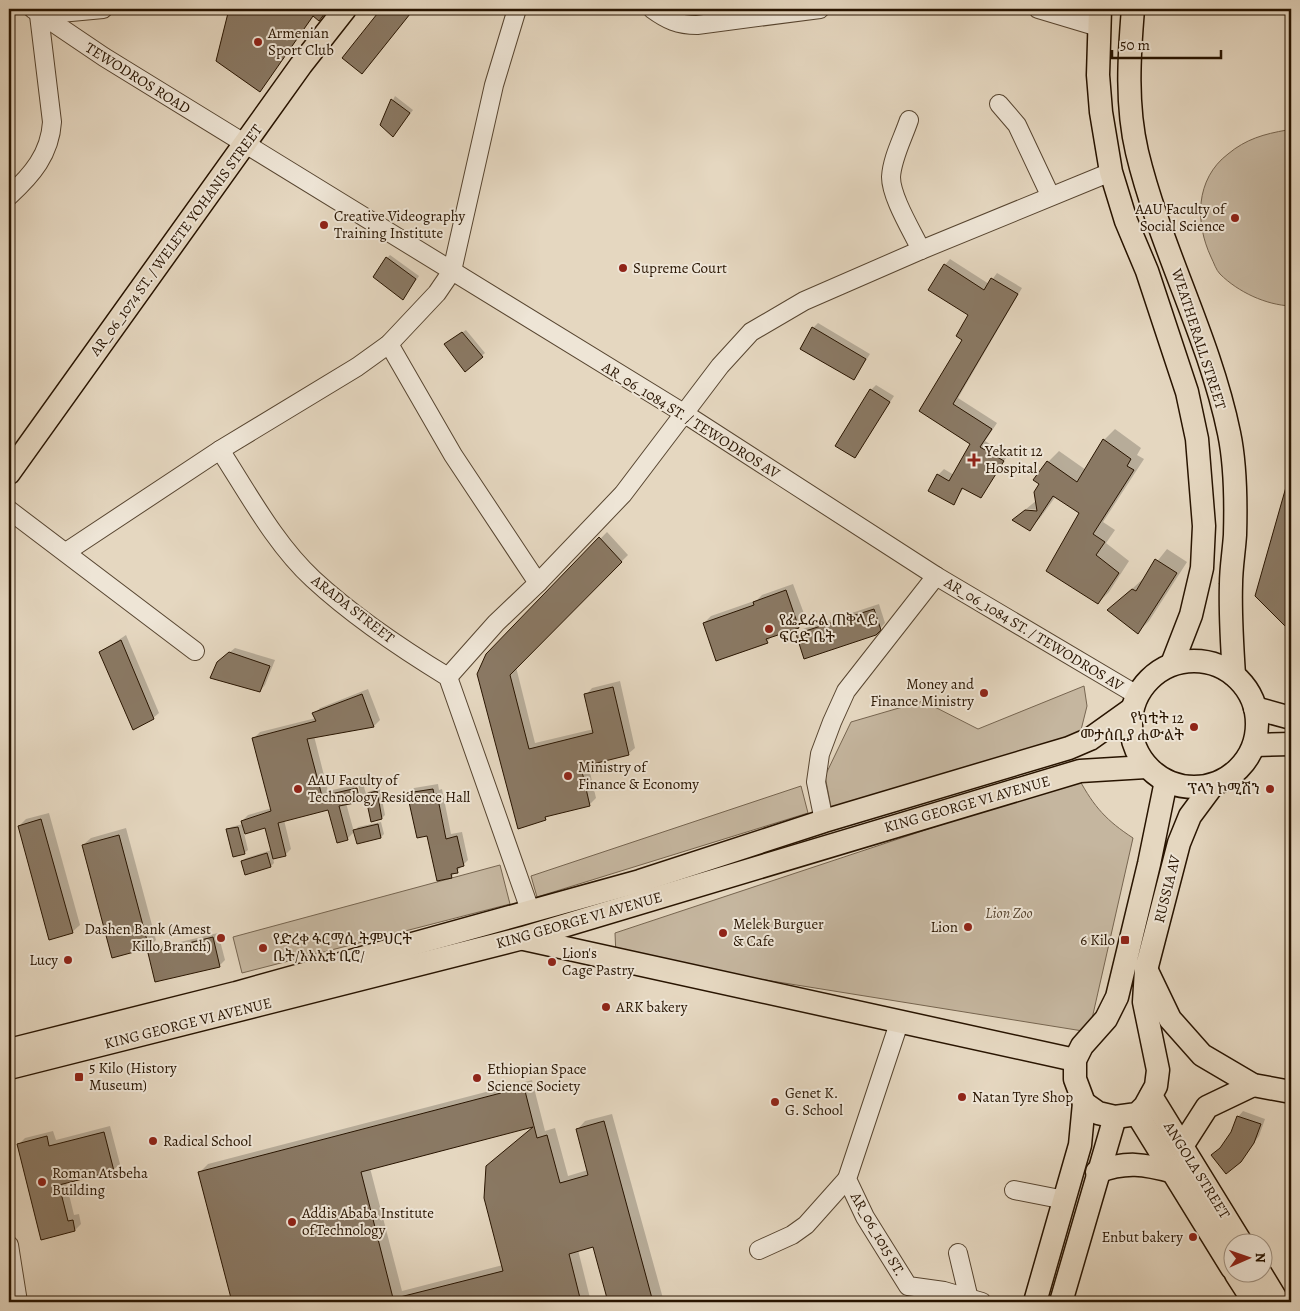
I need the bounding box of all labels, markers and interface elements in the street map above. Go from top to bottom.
place label: Armenian Sport Club [267,23,334,60]
scale bar [1112,28,1221,60]
text: 50 m [1120,35,1150,55]
marker: Armenian Sport Club [252,36,264,48]
street label: TEWODROS ROAD [82,38,194,118]
street label: AR_06_1074 ST. / WELETE YOHANIS STREET [85,120,267,360]
place label: AAU Faculty of Social Science [1134,199,1227,236]
place label: Creative Videography Training Institute [334,206,465,243]
marker: AAU Faculty of Social Science [1229,212,1241,224]
marker: Creative Videography Training Institute [318,219,330,231]
place label: Supreme Court [633,258,727,278]
marker: Supreme Court [617,262,629,274]
street label: WEATHERALL STREET [1167,265,1231,413]
street label: AR_06_1084 ST. / TEWODROS AV [598,356,784,483]
place label: Yekatit 12 Hospital [984,441,1043,478]
marker: Yekatit 12 Hospital [967,453,981,467]
street label: ARADA STREET [307,570,399,648]
street label: AR_06_1084 ST. / TEWODROS AV [940,572,1128,696]
place label: የፌደራል ጠቅላይ ፍርድ ቤት [779,610,877,647]
marker: የፌደራል ጠቅላይ ፍርድ ቤት [763,623,775,635]
place label: Money and Finance Ministry [870,674,975,711]
marker: Money and Finance Ministry [978,687,990,699]
place label: የካቲት 12 መታሰቢያ ሐውልት [1080,708,1184,745]
marker: የካቲት 12 መታሰቢያ ሐውልት [1188,721,1200,733]
place label: Ministry of Finance & Economy [578,757,699,794]
place label: AAU Faculty of Technology Residence Hall [307,770,471,807]
marker: Ministry of Finance & Economy [562,770,574,782]
street label: KING GEORGE VI AVENUE [882,771,1052,837]
place label: ፕላን ኮሚሽን [1187,779,1260,799]
marker: AAU Faculty of Technology Residence Hall [292,783,304,795]
marker: ፕላን ኮሚሽን [1264,783,1276,795]
street label: RUSSIA AV [1149,852,1185,925]
street label: KING GEORGE VI AVENUE [494,887,664,953]
park label: Lion Zoo [985,903,1033,923]
place label: Melek Burguer & Cafe [733,914,824,951]
place label: Lion [930,917,958,937]
place label: Dashen Bank (Amest Killo Branch) [84,919,211,956]
marker: Lion [962,921,974,933]
marker: Melek Burguer & Cafe [717,927,729,939]
place label: የድረቀ ፋርማሲ ትምህርት ቤት/አአኢቴ ቢሮ/ [273,929,412,966]
place label: 6 Kilo [1080,930,1115,950]
marker: Dashen Bank (Amest Killo Branch) [215,932,227,944]
marker: 6 Kilo [1119,934,1131,946]
marker: የድረቀ ፋርማሲ ትምህርት ቤት/አአኢቴ ቢሮ/ [257,942,269,954]
place label: Lion's Cage Pastry [562,943,634,980]
place label: Lucy [29,950,58,970]
marker: Lucy [62,954,74,966]
marker: Lion's Cage Pastry [546,956,558,968]
street label: KING GEORGE VI AVENUE [102,992,274,1054]
place label: ARK bakery [615,997,688,1017]
marker: ARK bakery [600,1001,612,1013]
place label: 5 Kilo (History Museum) [89,1058,177,1095]
place label: Ethiopian Space Science Society [487,1059,587,1096]
marker: 5 Kilo (History Museum) [73,1071,85,1083]
marker: Ethiopian Space Science Society [471,1072,483,1084]
place label: Genet K. G. School [785,1083,843,1120]
place label: Natan Tyre Shop [972,1087,1073,1107]
marker: Natan Tyre Shop [956,1091,968,1103]
marker: Genet K. G. School [769,1096,781,1108]
street label: ANGOLA STREET [1159,1117,1235,1223]
place label: Radical School [163,1131,252,1151]
marker: Radical School [147,1135,159,1147]
place label: Roman Atsbeha Building [52,1163,148,1200]
marker: Roman Atsbeha Building [36,1176,48,1188]
street label: AR_06_1015 ST. [845,1188,910,1280]
place label: Addis Ababa Institute ofTechnology [301,1203,434,1240]
marker: Addis Ababa Institute ofTechnology [286,1216,298,1228]
place label: Enbut bakery [1102,1227,1183,1247]
marker: Enbut bakery [1187,1231,1199,1243]
north arrow [1222,1234,1272,1284]
text: N [1251,1252,1270,1263]

